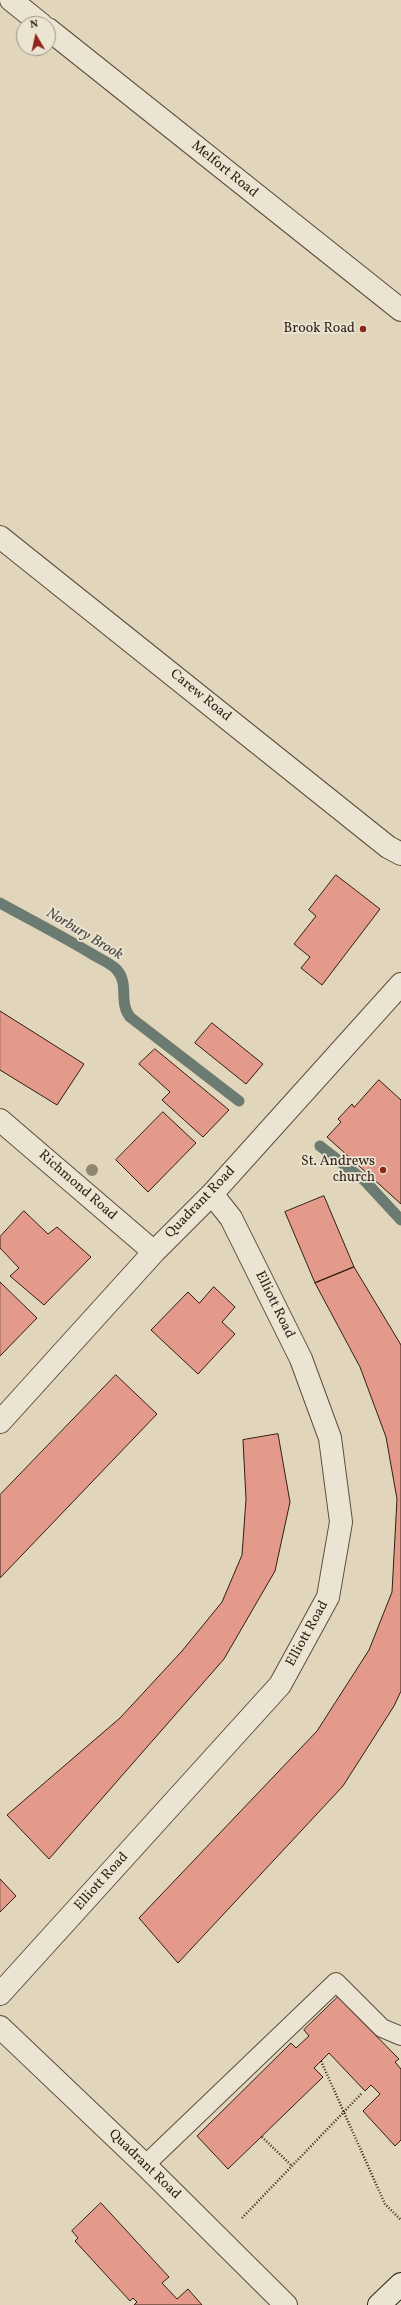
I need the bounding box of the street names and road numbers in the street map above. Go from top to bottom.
street label: Melfort Road [187,138,261,202]
street label: Carew Road [166,666,234,726]
street label: Richmond Road [34,1147,120,1225]
street label: Quadrant Road [162,1164,240,1242]
street label: Elliott Road [251,1269,297,1341]
street label: Elliott Road [283,1598,333,1670]
street label: Elliott Road [71,1849,133,1915]
street label: Quadrant Road [105,2126,183,2204]

